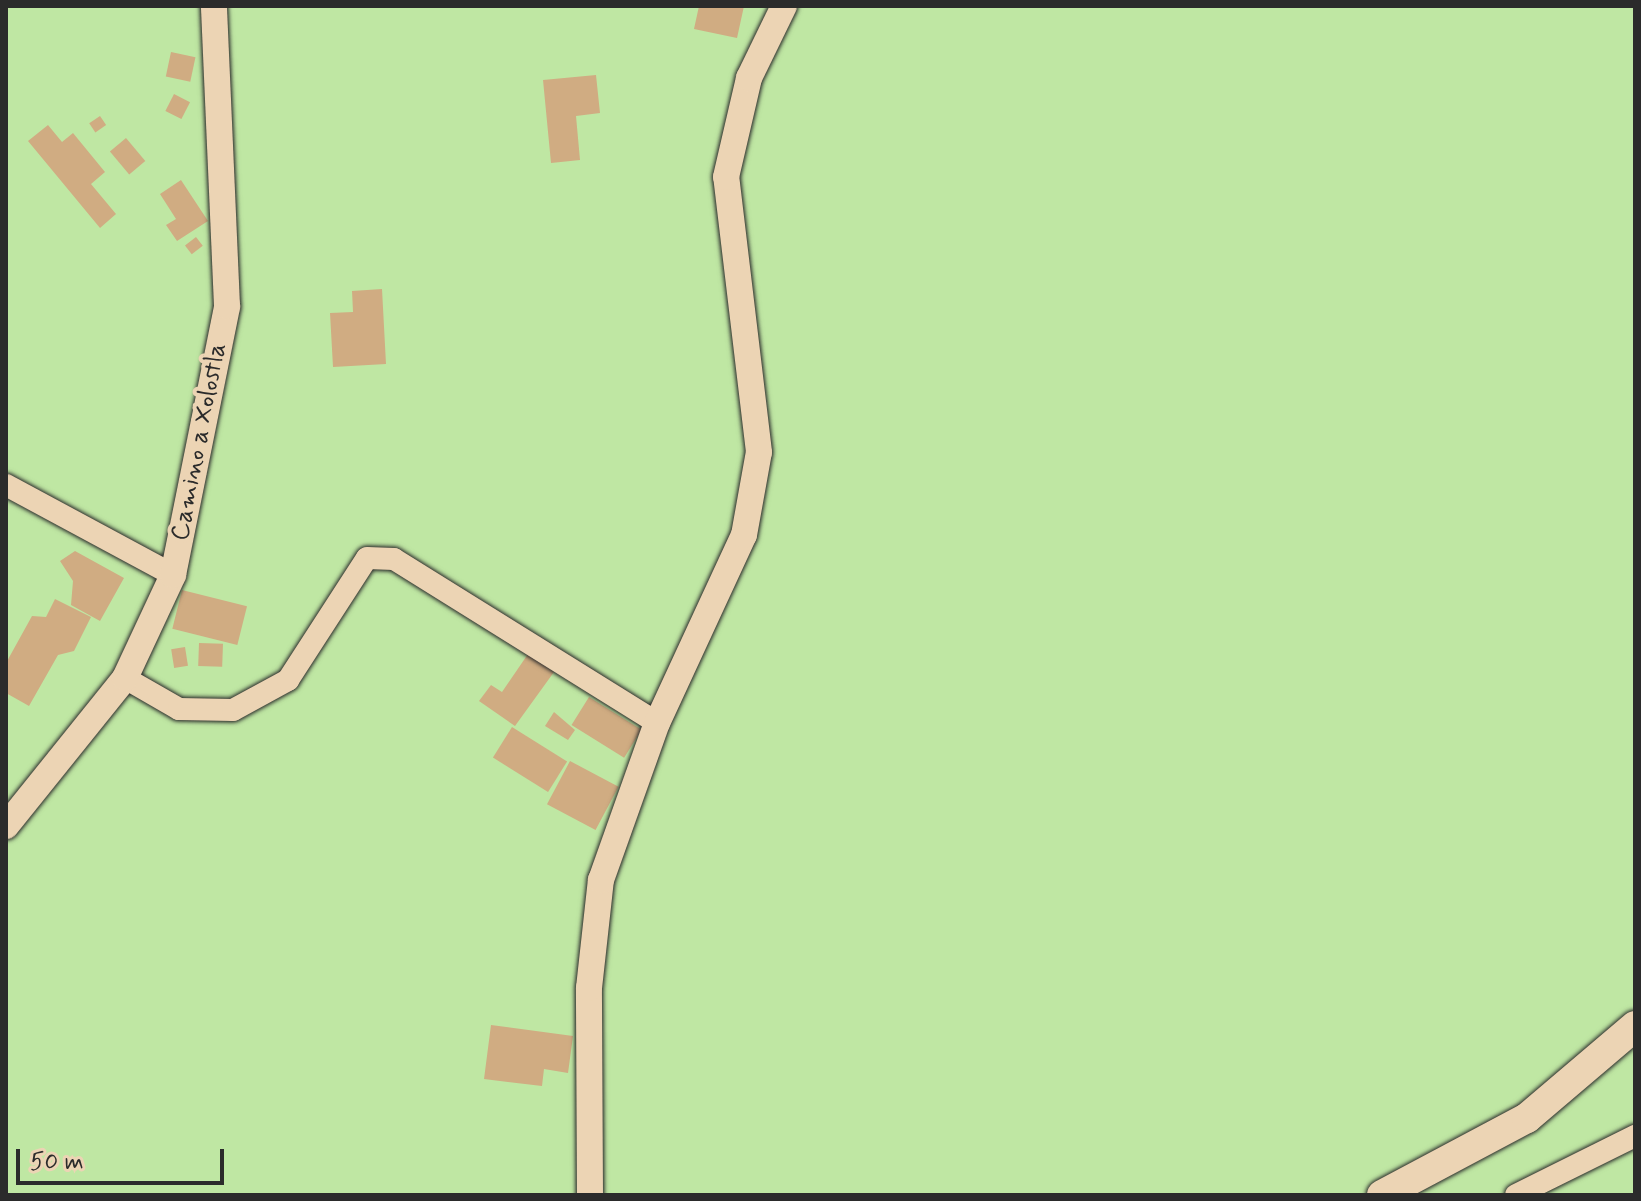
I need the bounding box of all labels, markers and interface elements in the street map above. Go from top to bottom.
street label: Camino a Xolostla [165,340,235,544]
scale bar [20,1133,228,1183]
text: 50 m [30,1147,84,1178]

